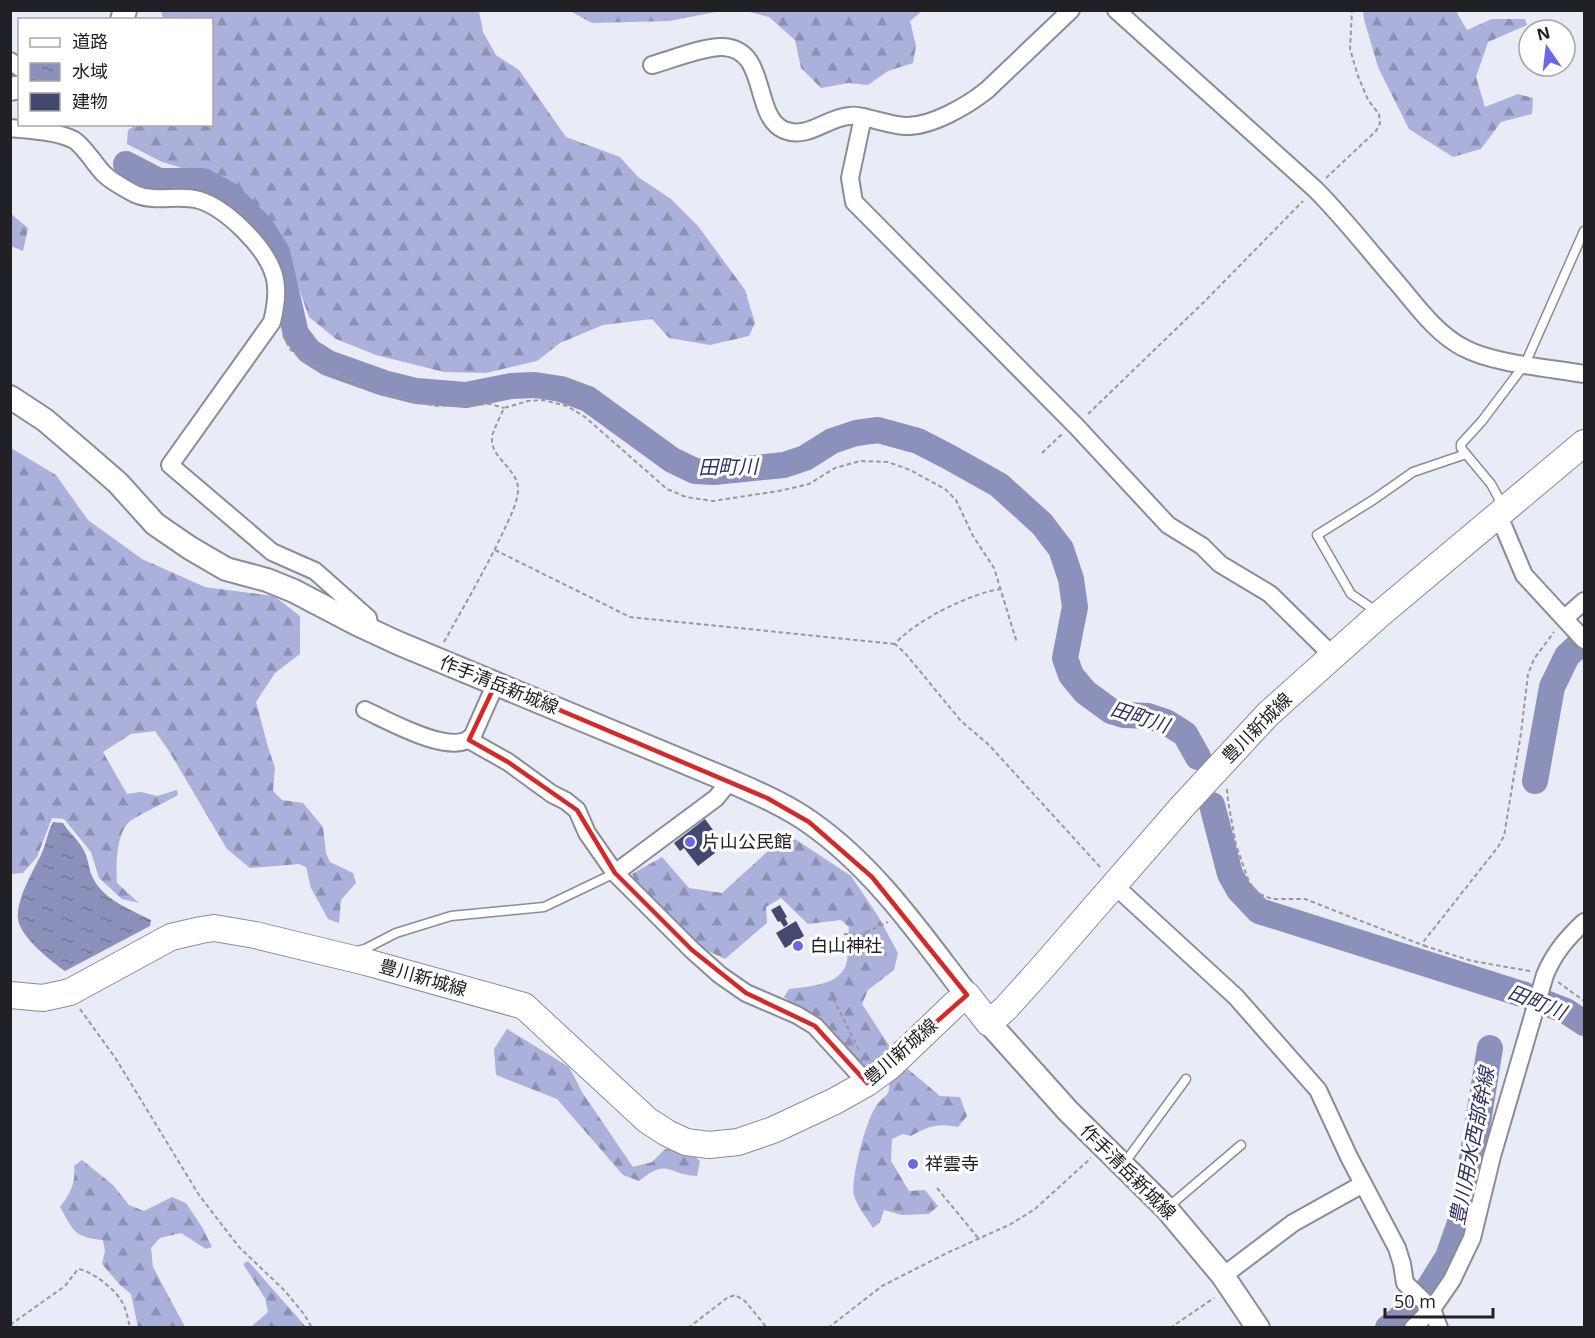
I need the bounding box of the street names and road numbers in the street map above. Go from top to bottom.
street label: 作手清岳新城線 [436,649,562,719]
street label: 豊川新城線 [1216,687,1297,768]
street label: 豊川新城線 [377,953,470,1001]
street label: 豊川新城線 [859,1013,942,1090]
street label: 作手清岳新城線 [1076,1118,1182,1224]

